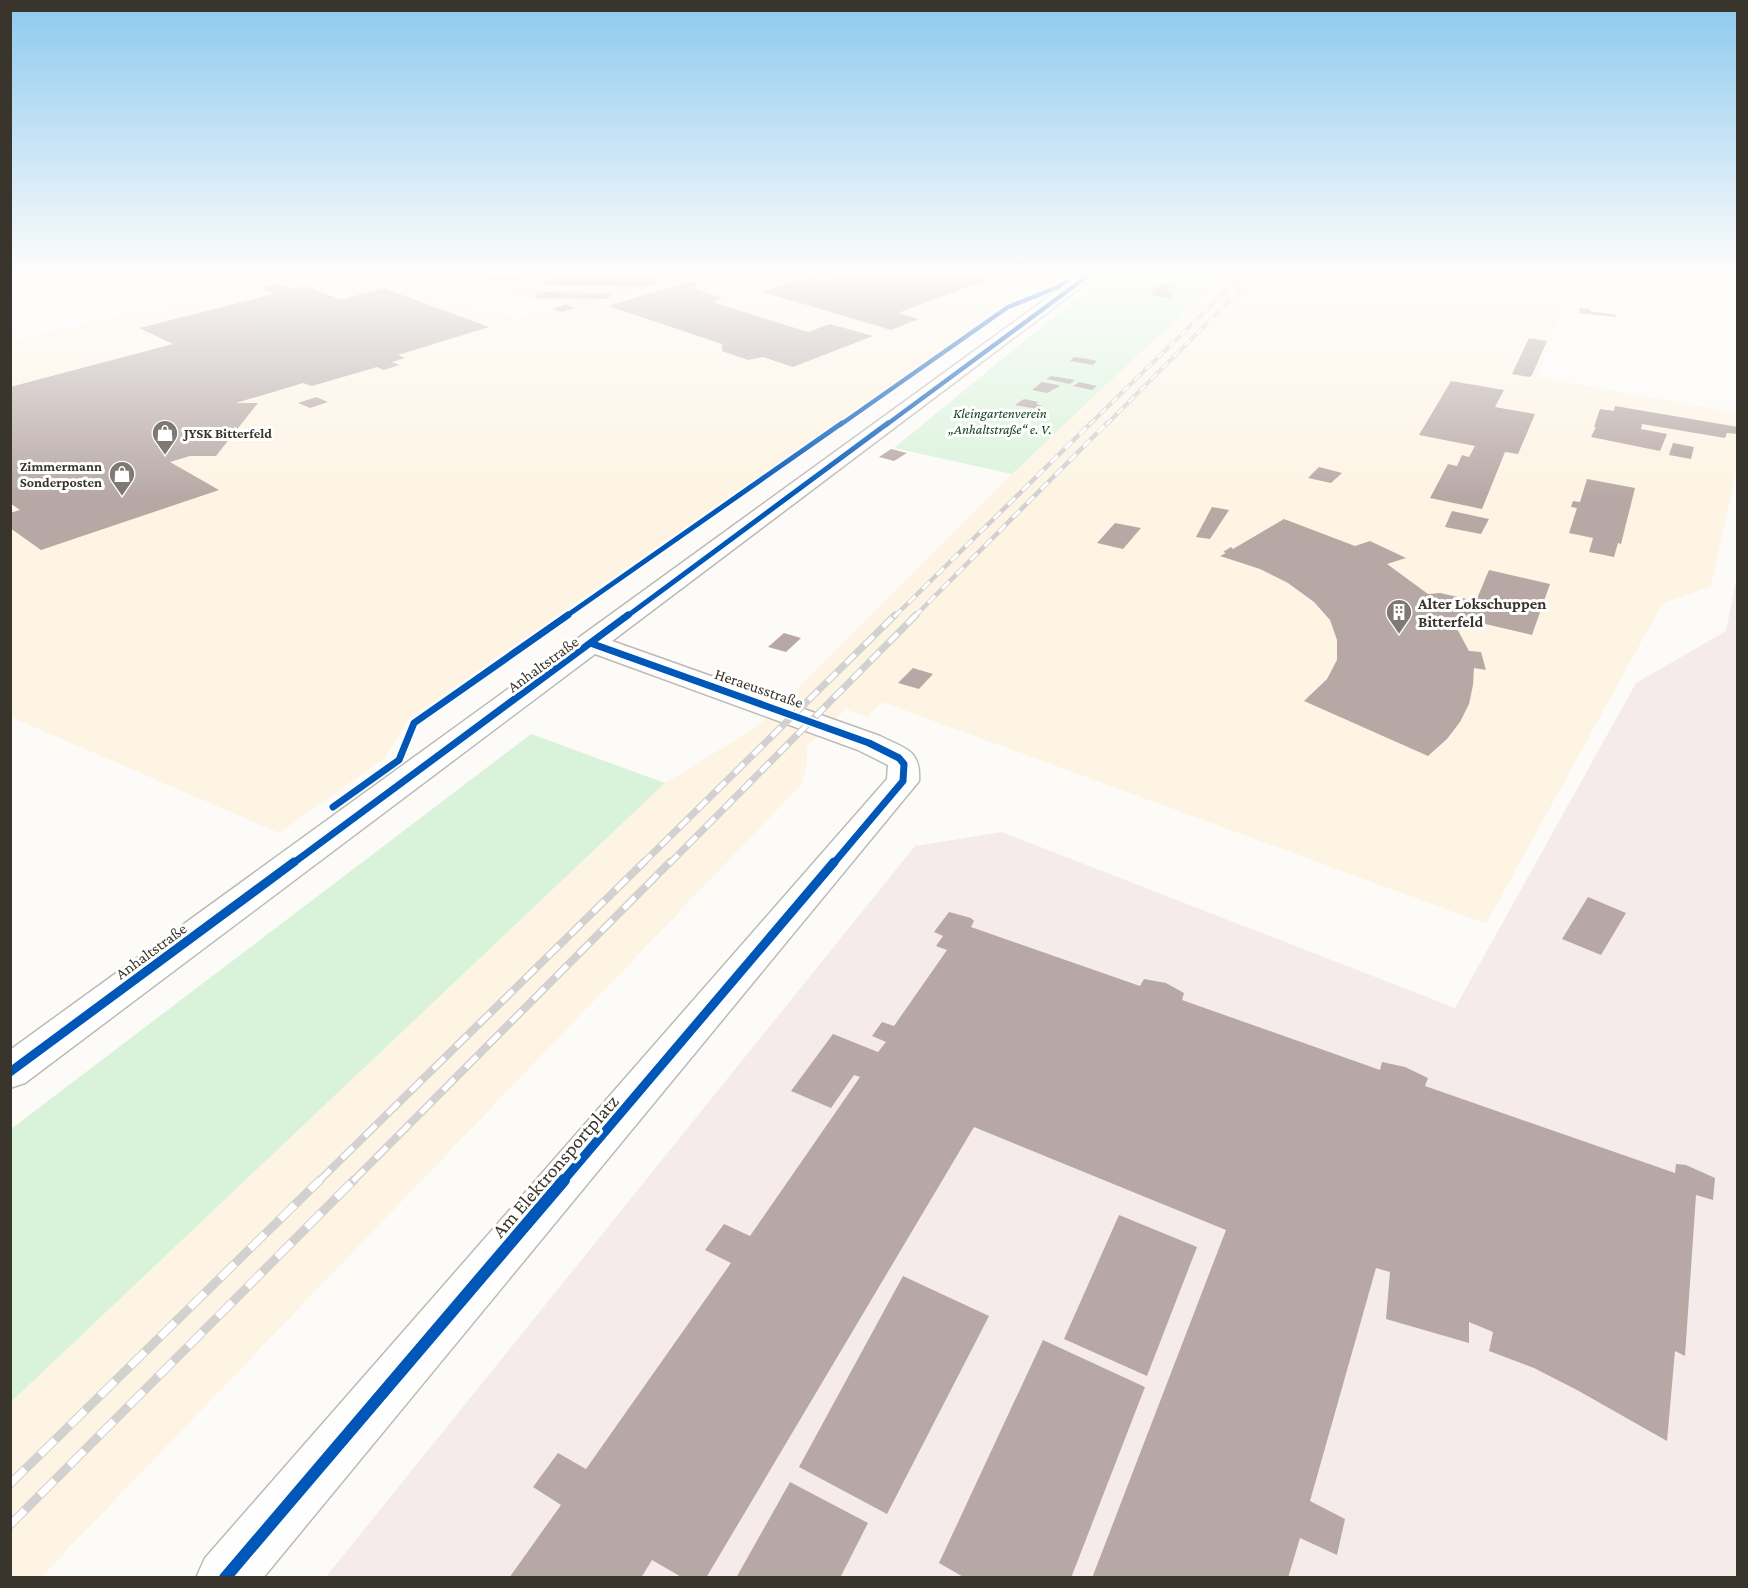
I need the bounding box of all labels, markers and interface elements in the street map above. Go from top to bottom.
park label: Kleingartenverein „Anhaltstraße“ e. V. [947,405,1052,437]
shop icon: JYSK Bitterfeld [150,418,180,456]
place label: JYSK Bitterfeld [182,425,272,441]
place label: Zimmermann Sonderposten [20,458,102,490]
shop icon: Zimmermann Sonderposten [107,459,137,497]
place label: Alter Lokschuppen Bitterfeld [1417,595,1546,630]
building icon: Alter Lokschuppen Bitterfeld [1384,597,1414,635]
street label: Anhaltstraße [504,633,582,695]
street label: Heraeusstraße [713,665,805,711]
street label: Anhaltstraße [112,920,190,982]
street label: Am Elektronsportplatz [487,1090,624,1242]

